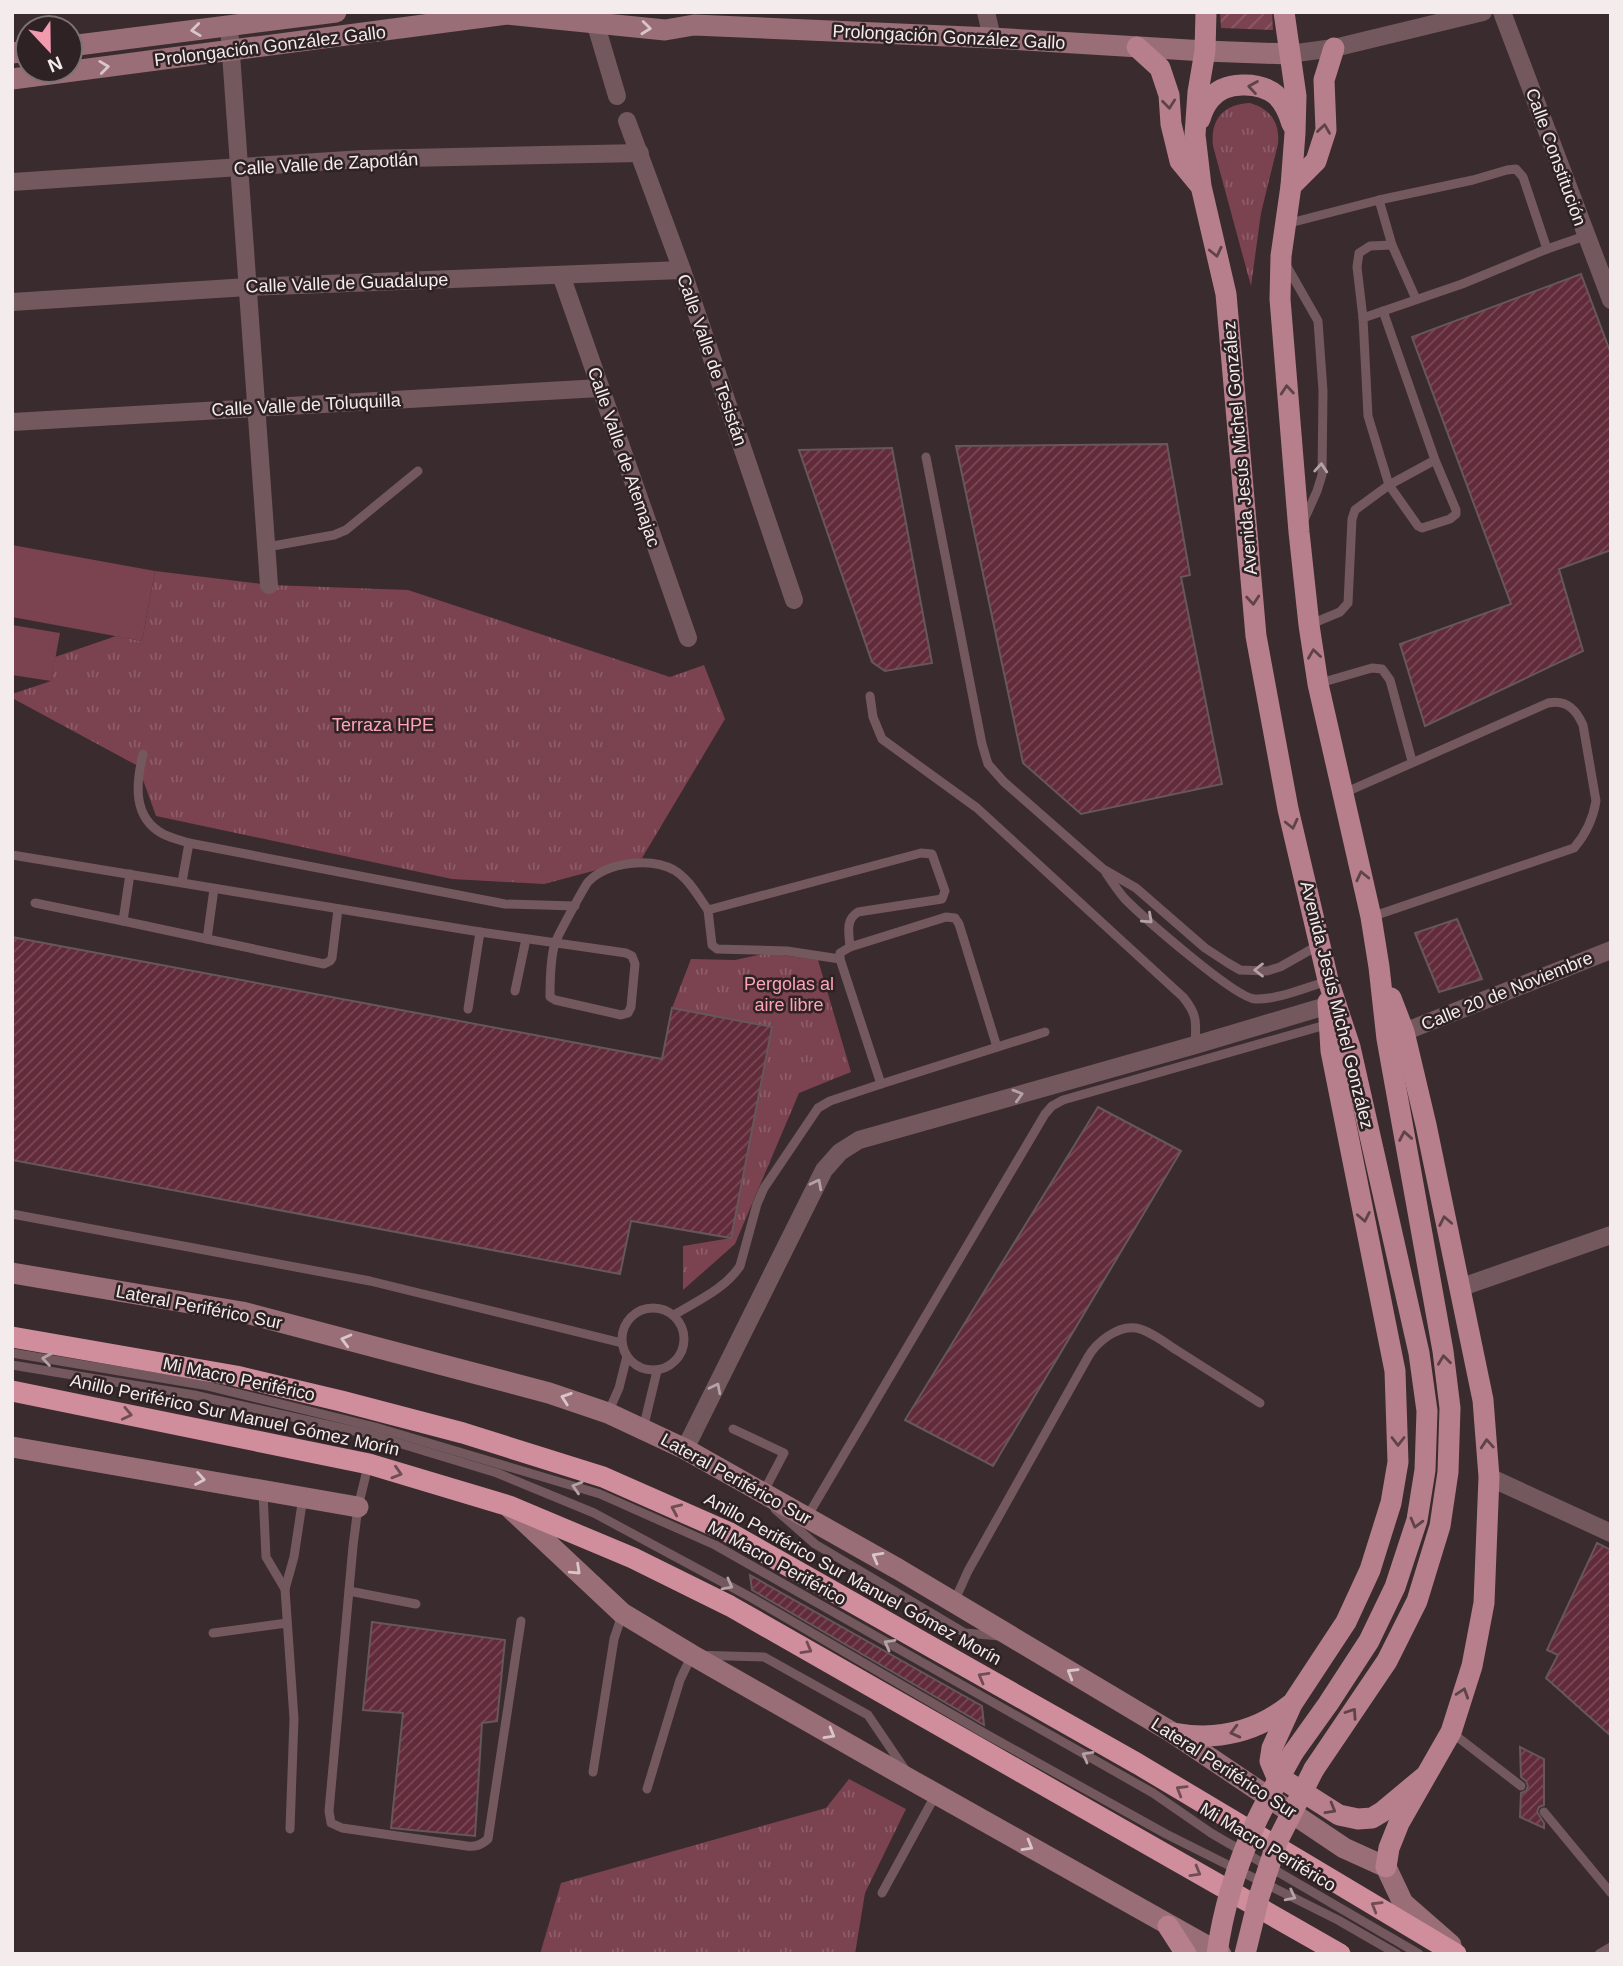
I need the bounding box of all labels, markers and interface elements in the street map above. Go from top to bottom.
north arrow [14,14,84,84]
one-way arrow [641,20,652,35]
street label: Prolongación González Gallo [832,21,1066,53]
street label: Prolongación González Gallo [153,22,387,70]
one-way arrow [190,23,201,38]
text: N [45,52,65,77]
one-way arrow [98,60,110,75]
one-way arrow [1247,80,1259,95]
street label: Calle Constitución [1522,85,1590,229]
one-way arrow [1162,98,1177,110]
one-way arrow [1316,123,1331,135]
street label: Calle Valle de Zapotlán [233,149,419,179]
one-way arrow [1208,246,1222,258]
street label: Calle Valle de Guadalupe [245,269,449,297]
street label: Calle Valle de Tesistán [673,271,751,449]
street label: Avenida Jesús Michel González [1219,320,1261,576]
street label: Calle Valle de Atemajac [584,364,664,550]
one-way arrow [1280,384,1295,395]
street label: Calle Valle de Toluquilla [211,390,402,420]
one-way arrow [1314,462,1329,473]
one-way arrow [1245,595,1260,606]
one-way arrow [1306,648,1321,660]
park label: Terraza HPE [332,715,434,735]
one-way arrow [1284,818,1298,830]
one-way arrow [1356,870,1370,882]
street label: Avenida Jesús Michel González [1296,879,1378,1131]
one-way arrow [1140,911,1153,923]
street label: Calle 20 de Noviembre [1418,947,1596,1035]
one-way arrow [1253,962,1263,978]
park label: Pergolas al aire libre [744,974,834,1015]
one-way arrow [1012,1089,1024,1103]
one-way arrow [1398,1130,1413,1142]
one-way arrow [809,1179,823,1191]
one-way arrow [1356,1211,1371,1223]
one-way arrow [1438,1215,1453,1227]
street label: Lateral Periférico Sur [114,1281,284,1333]
one-way arrow [340,1333,352,1348]
one-way arrow [41,1352,53,1367]
street label: Mi Macro Periférico [161,1353,317,1405]
one-way arrow [1437,1354,1452,1366]
street label: Anillo Periférico Sur Manuel Gómez Morín [69,1370,401,1460]
one-way arrow [707,1383,721,1395]
one-way arrow [560,1392,572,1406]
one-way arrow [121,1406,133,1421]
street label: Lateral Periférico Sur [657,1429,815,1529]
one-way arrow [1390,1436,1406,1447]
one-way arrow [1480,1438,1495,1449]
one-way arrow [391,1464,403,1479]
one-way arrow [194,1471,206,1486]
one-way arrow [571,1481,583,1496]
street label: Anillo Periférico Sur Manuel Gómez Morín [701,1489,1005,1669]
one-way arrow [671,1503,683,1517]
one-way arrow [1409,1516,1424,1528]
street label: Mi Macro Periférico [704,1517,850,1609]
one-way arrow [872,1552,884,1565]
one-way arrow [568,1562,581,1574]
one-way arrow [721,1577,733,1591]
one-way arrow [884,1639,897,1652]
one-way arrow [800,1641,813,1654]
one-way arrow [1067,1668,1080,1681]
one-way arrow [978,1672,990,1685]
one-way arrow [1455,1688,1470,1700]
one-way arrow [1344,1708,1357,1721]
street label: Lateral Periférico Sur [1148,1714,1300,1822]
one-way arrow [1230,1724,1242,1738]
one-way arrow [822,1726,835,1739]
one-way arrow [1082,1751,1095,1764]
one-way arrow [1175,1785,1188,1798]
street label: Mi Macro Periférico [1196,1799,1340,1895]
one-way arrow [1324,1801,1337,1814]
one-way arrow [1020,1838,1033,1851]
one-way arrow [1189,1864,1202,1877]
one-way arrow [1284,1888,1296,1902]
one-way arrow [1370,1901,1383,1914]

